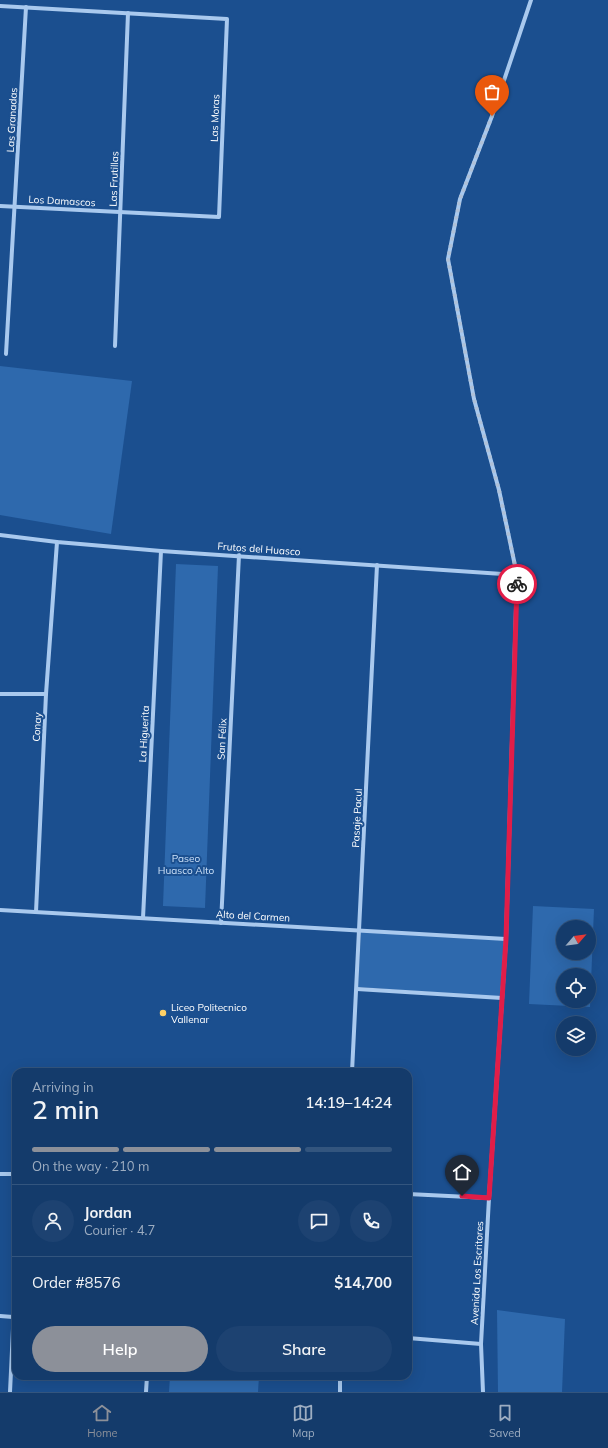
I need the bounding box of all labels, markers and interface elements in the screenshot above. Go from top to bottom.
pin [475,75,509,116]
icon: bag [481,81,503,103]
street label: Las Granadas [4,87,20,153]
street label: Las Moras [208,94,222,142]
street label: Las Frutillas [107,151,121,207]
street label: Los Damascos [28,193,96,209]
street label: Frutos del Huasco [217,540,301,558]
courier [497,564,537,604]
icon: bike [506,573,528,595]
street label: La Higuerita [136,705,152,763]
street label: Conay [30,711,44,742]
street label: San Félix [214,717,230,760]
street label: Pasaje Pacul [349,788,365,848]
park label: Paseo Huasco Alto [158,852,215,877]
street label: Alto del Carmen [216,908,291,924]
north arrow [556,920,596,960]
map controls [556,920,596,1056]
button: locate [556,968,596,1008]
place label: Liceo Politecnico Vallenar [171,1001,247,1026]
marker: Liceo Politecnico Vallenar [158,1008,168,1018]
button: layers [556,1016,596,1056]
text: Arriving in [32,1079,94,1095]
text: 2 min [32,1093,100,1126]
text: 14:19–14:24 [305,1093,392,1112]
pin [445,1155,479,1196]
text: On the way · 210 m [32,1158,149,1174]
icon: home [451,1161,473,1183]
button: person [32,1200,74,1242]
button: chat [298,1200,340,1242]
button: phone [350,1200,392,1242]
text: Jordan [84,1203,132,1222]
street label: Avenida Los Escritores [468,1221,486,1325]
text: Courier · 4.7 [84,1222,155,1238]
text: Order #8576 [32,1273,120,1292]
text: $14,700 [334,1273,392,1292]
button: Help [32,1326,208,1372]
button: Share [216,1326,392,1372]
tab: Home [87,1402,118,1440]
tab: Map [292,1402,315,1440]
tab: Saved [489,1402,521,1440]

